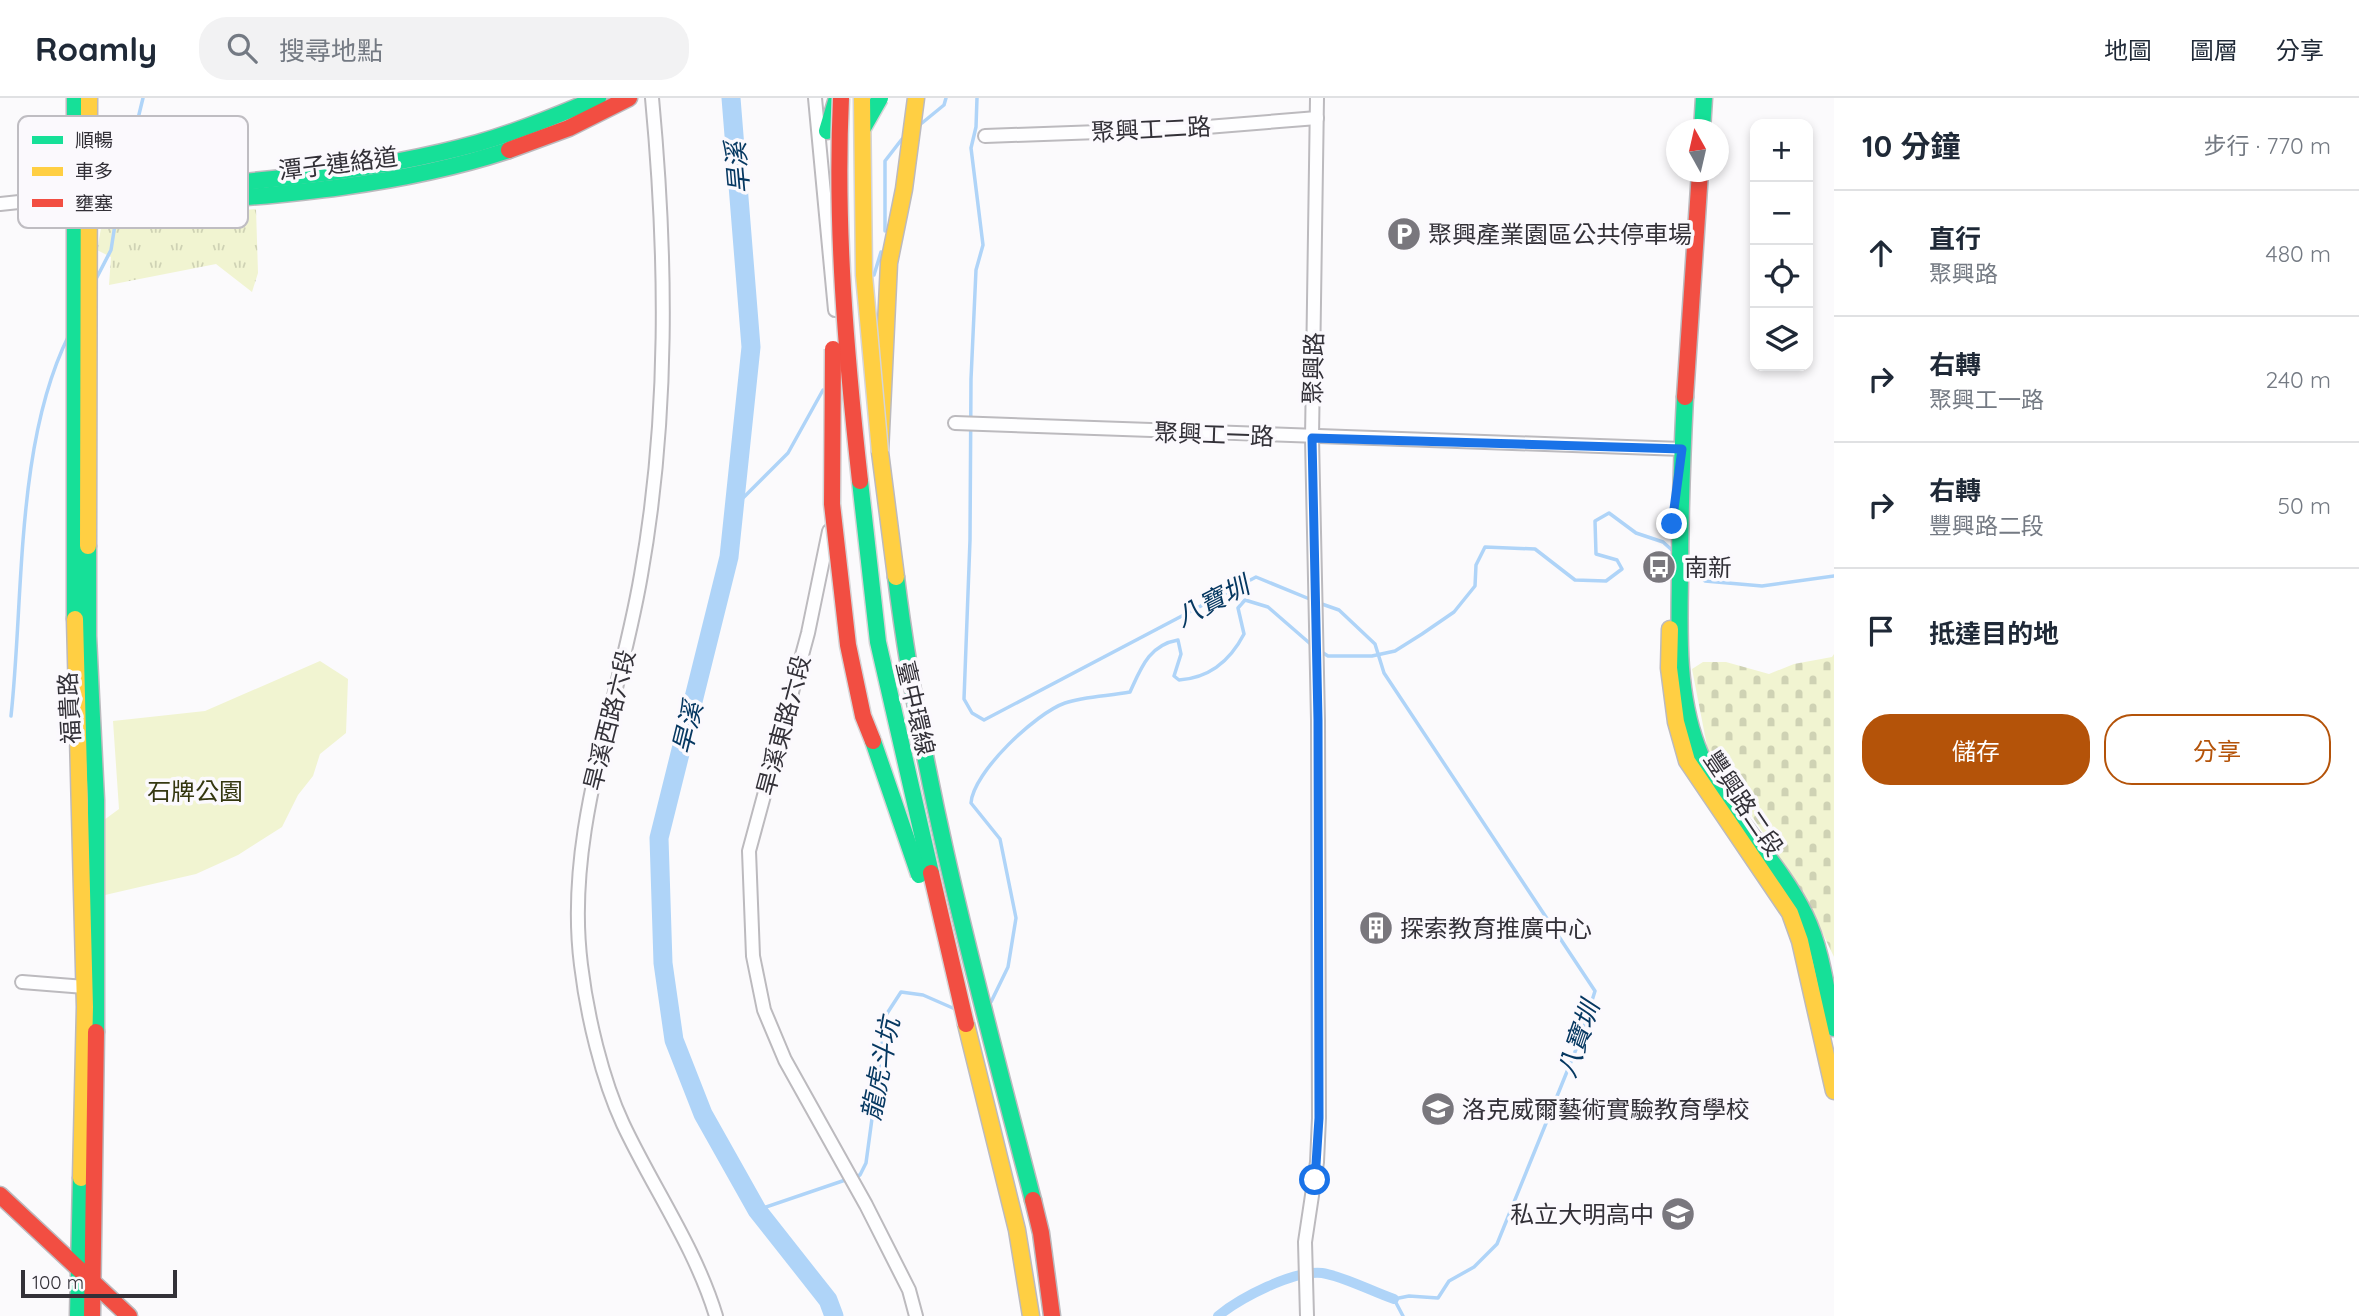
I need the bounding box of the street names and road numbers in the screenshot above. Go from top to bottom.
street label: 聚興工二路 [1090,111,1212,147]
street label: 潭子連絡道 [277,141,399,185]
street label: 聚興路 [1297,332,1329,404]
street label: 聚興工一路 [1154,417,1274,451]
street label: 旱溪西路六段 [577,647,641,793]
street label: 旱溪東路六段 [750,652,816,798]
street label: 臺中環線 [891,658,941,758]
street label: 福貴路 [52,671,86,745]
street label: 豐興路二段 [1698,745,1790,861]

